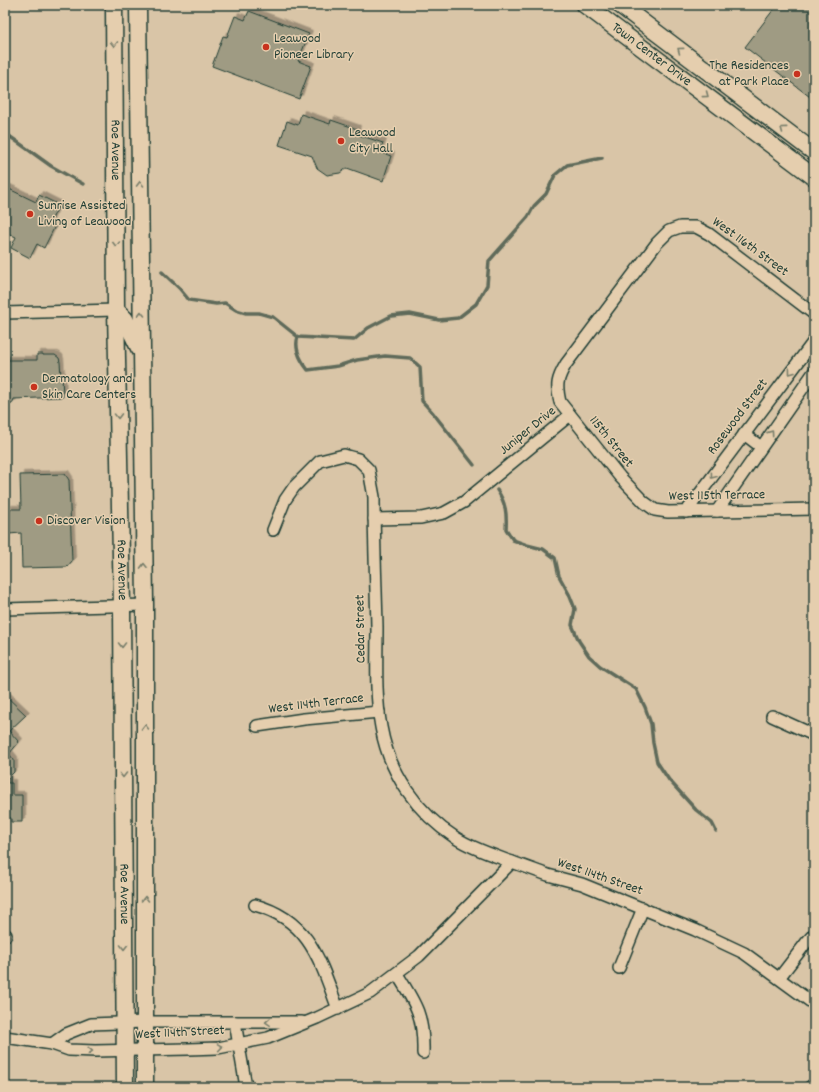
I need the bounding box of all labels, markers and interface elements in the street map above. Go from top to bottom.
street label: Town Center Drive [607,18,696,92]
place label: Leawood Pioneer Library [274,29,354,65]
one-way arrow [110,41,119,47]
marker: Leawood Pioneer Library [261,42,271,52]
one-way arrow [677,48,684,55]
place label: The Residences at Park Place [709,56,789,92]
marker: The Residences at Park Place [792,69,802,79]
one-way arrow [701,90,708,97]
street label: Roe Avenue [105,120,125,180]
place label: Leawood City Hall [349,123,396,159]
one-way arrow [780,126,787,133]
marker: Leawood City Hall [336,136,346,146]
one-way arrow [136,181,144,187]
place label: Sunrise Assisted Living of Leawood [38,196,131,232]
marker: Sunrise Assisted Living of Leawood [25,209,35,219]
street label: West 116th Street [708,212,792,282]
one-way arrow [112,241,120,247]
one-way arrow [137,311,145,317]
one-way arrow [788,368,795,375]
place label: Dermatology and Skin Care Centers [42,369,136,405]
street label: Rosewood Street [703,375,773,459]
marker: Dermatology and Skin Care Centers [29,382,39,392]
street label: Juniper Drive [495,402,561,460]
street label: 115th Street [584,412,638,472]
one-way arrow [114,413,122,419]
one-way arrow [766,430,773,437]
one-way arrow [710,472,717,479]
street label: West 115th Terrace [669,485,765,507]
place label: Discover Vision [47,511,125,531]
marker: Discover Vision [34,516,44,526]
street label: Roe Avenue [111,539,132,601]
one-way arrow [140,563,148,569]
street label: Cedar Street [350,595,372,663]
one-way arrow [118,642,126,648]
street label: West 114th Terrace [267,688,365,720]
one-way arrow [141,724,149,730]
one-way arrow [119,772,127,778]
street label: West 114th Street [555,853,645,901]
street label: Roe Avenue [114,863,134,924]
one-way arrow [141,896,149,902]
one-way arrow [120,944,128,950]
one-way arrow [265,1018,271,1026]
street label: West 114th Street [135,1021,225,1045]
one-way arrow [217,1043,223,1052]
one-way arrow [87,1046,93,1055]

